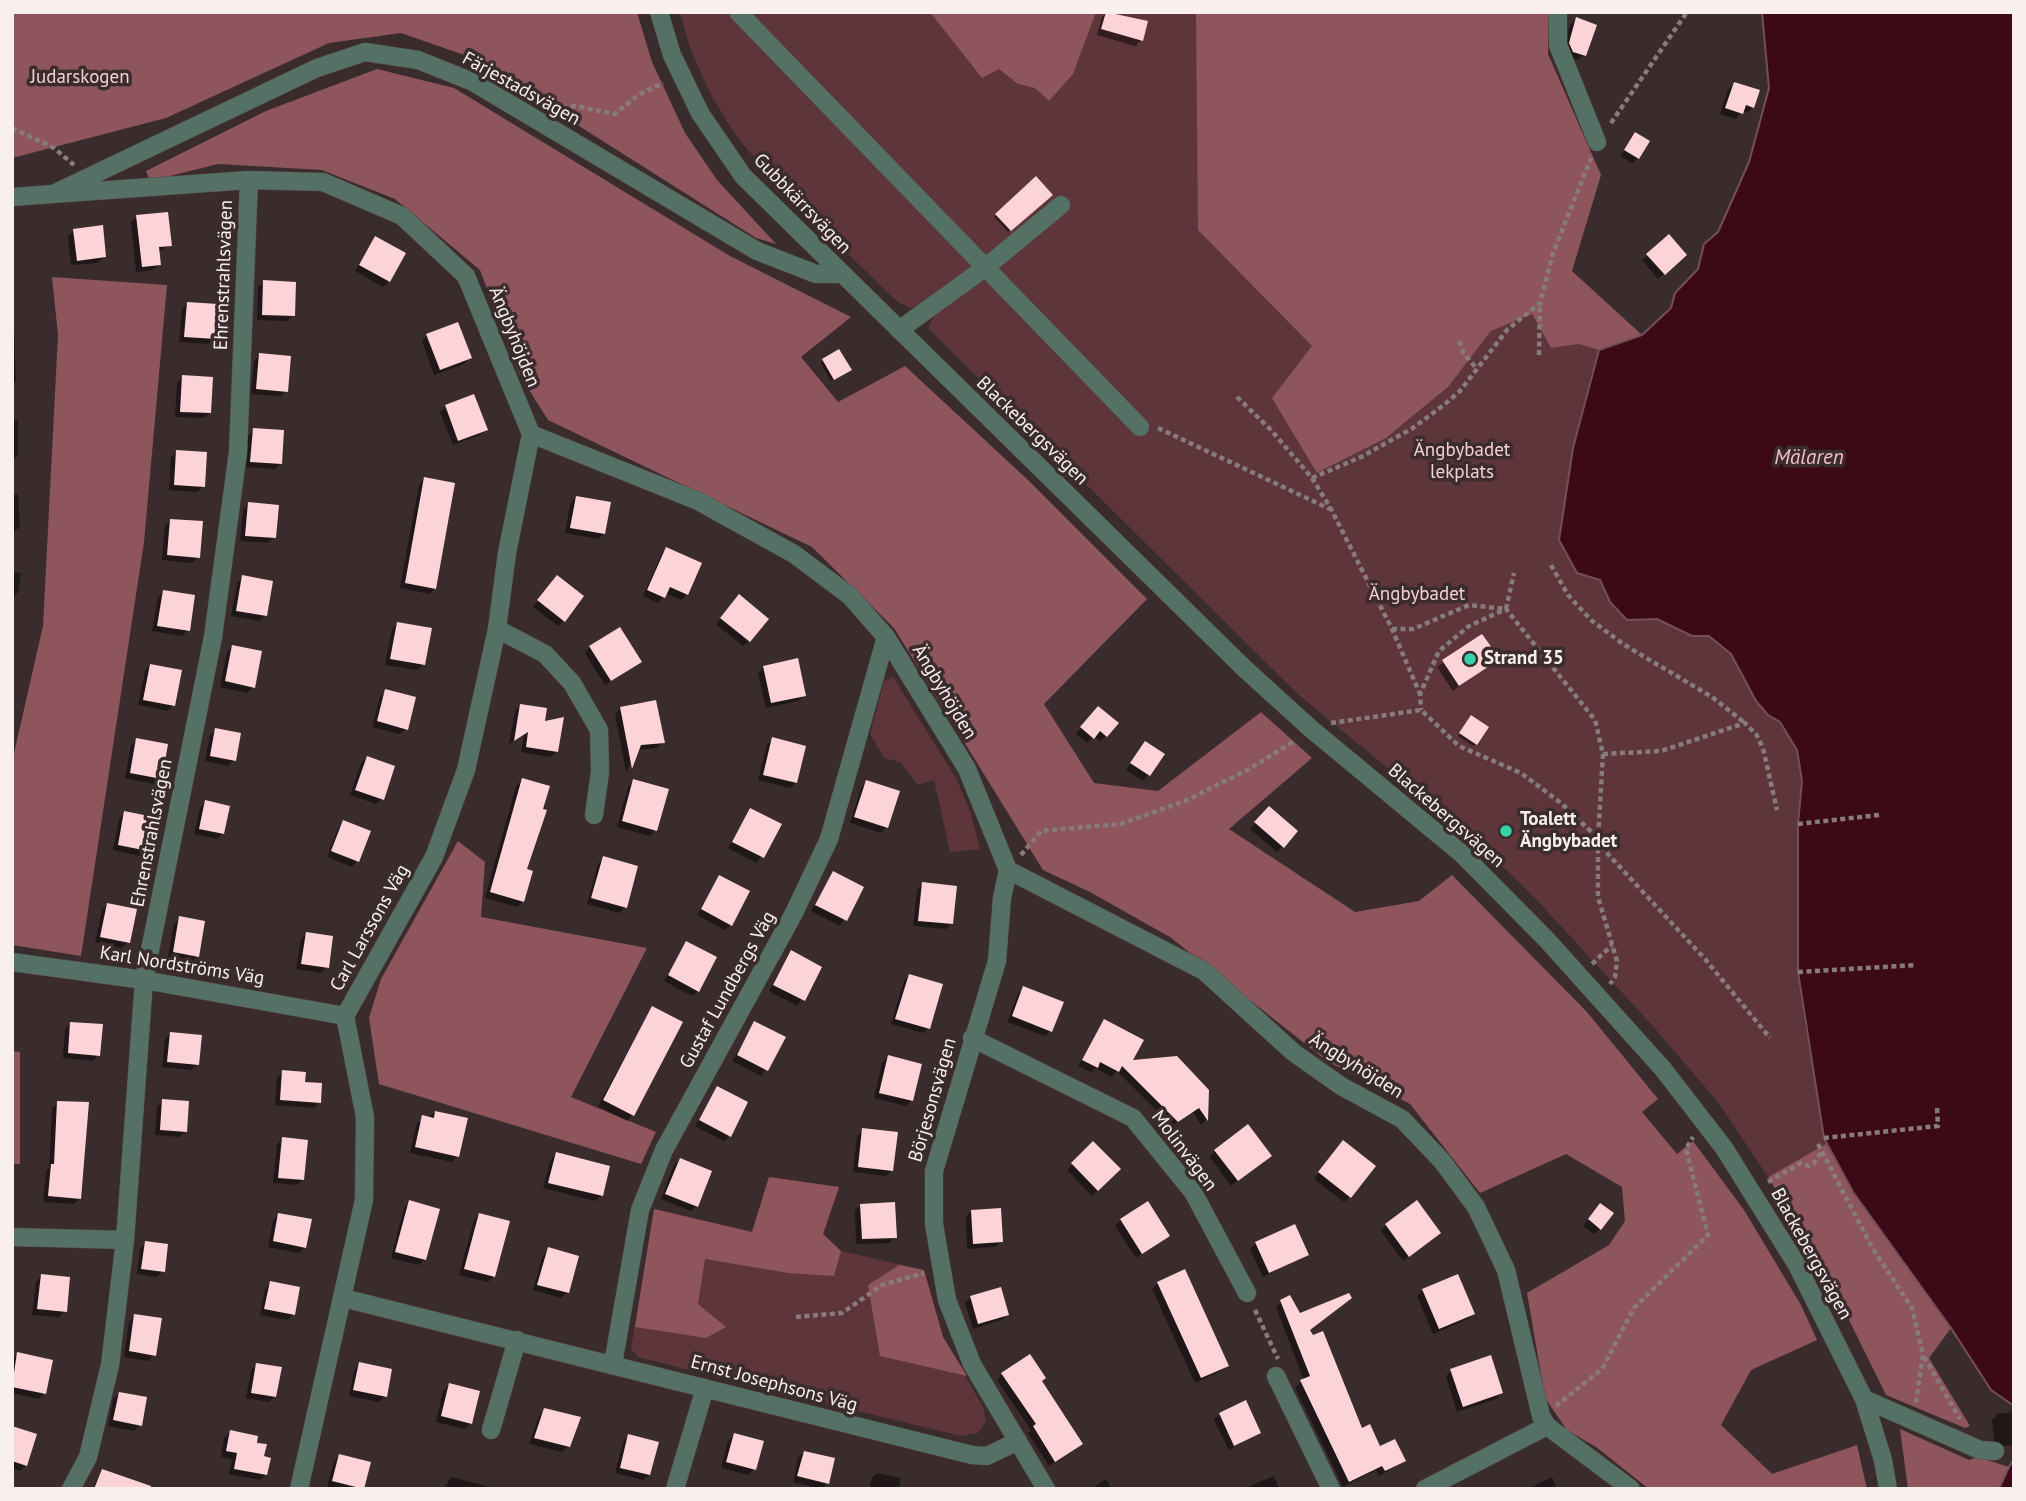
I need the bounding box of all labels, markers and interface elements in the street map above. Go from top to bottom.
street label: Färjestadsvägen [458,47,584,131]
park label: Judarskogen [30,67,130,89]
street label: Gubbkärrsvägen [748,149,856,259]
street label: Ehrenstrahlsvägen [210,200,238,350]
street label: Ängbyhöjden [483,283,545,391]
street label: Blackebergsvägen [971,372,1093,490]
park label: Ängbybadet lekplats [1414,440,1510,484]
water label: Mälaren [1774,445,1844,471]
park label: Ängbybadet [1369,584,1465,606]
street label: Ängbyhöjden [907,640,981,744]
place label: Strand 35 [1484,648,1564,670]
marker: Strand 35 [1462,651,1478,667]
street label: Ehrenstrahlsvägen [126,757,178,909]
street label: Blackebergsvägen [1383,759,1509,873]
place label: Toalett Ängbybadet [1520,809,1617,853]
marker: Toalett Ängbybadet [1498,823,1514,839]
street label: Carl Larssons Väg [326,861,414,995]
street label: Gustaf Lundbergs Väg [675,907,781,1073]
street label: Karl Nordströms Väg [98,942,266,990]
street label: Ängbyhöjden [1305,1028,1407,1104]
street label: Börjesonsvägen [904,1035,962,1165]
street label: Molinvägen [1146,1106,1222,1196]
street label: Blackebergsvägen [1766,1184,1856,1324]
street label: Ernst Josephsons Väg [688,1351,860,1417]

